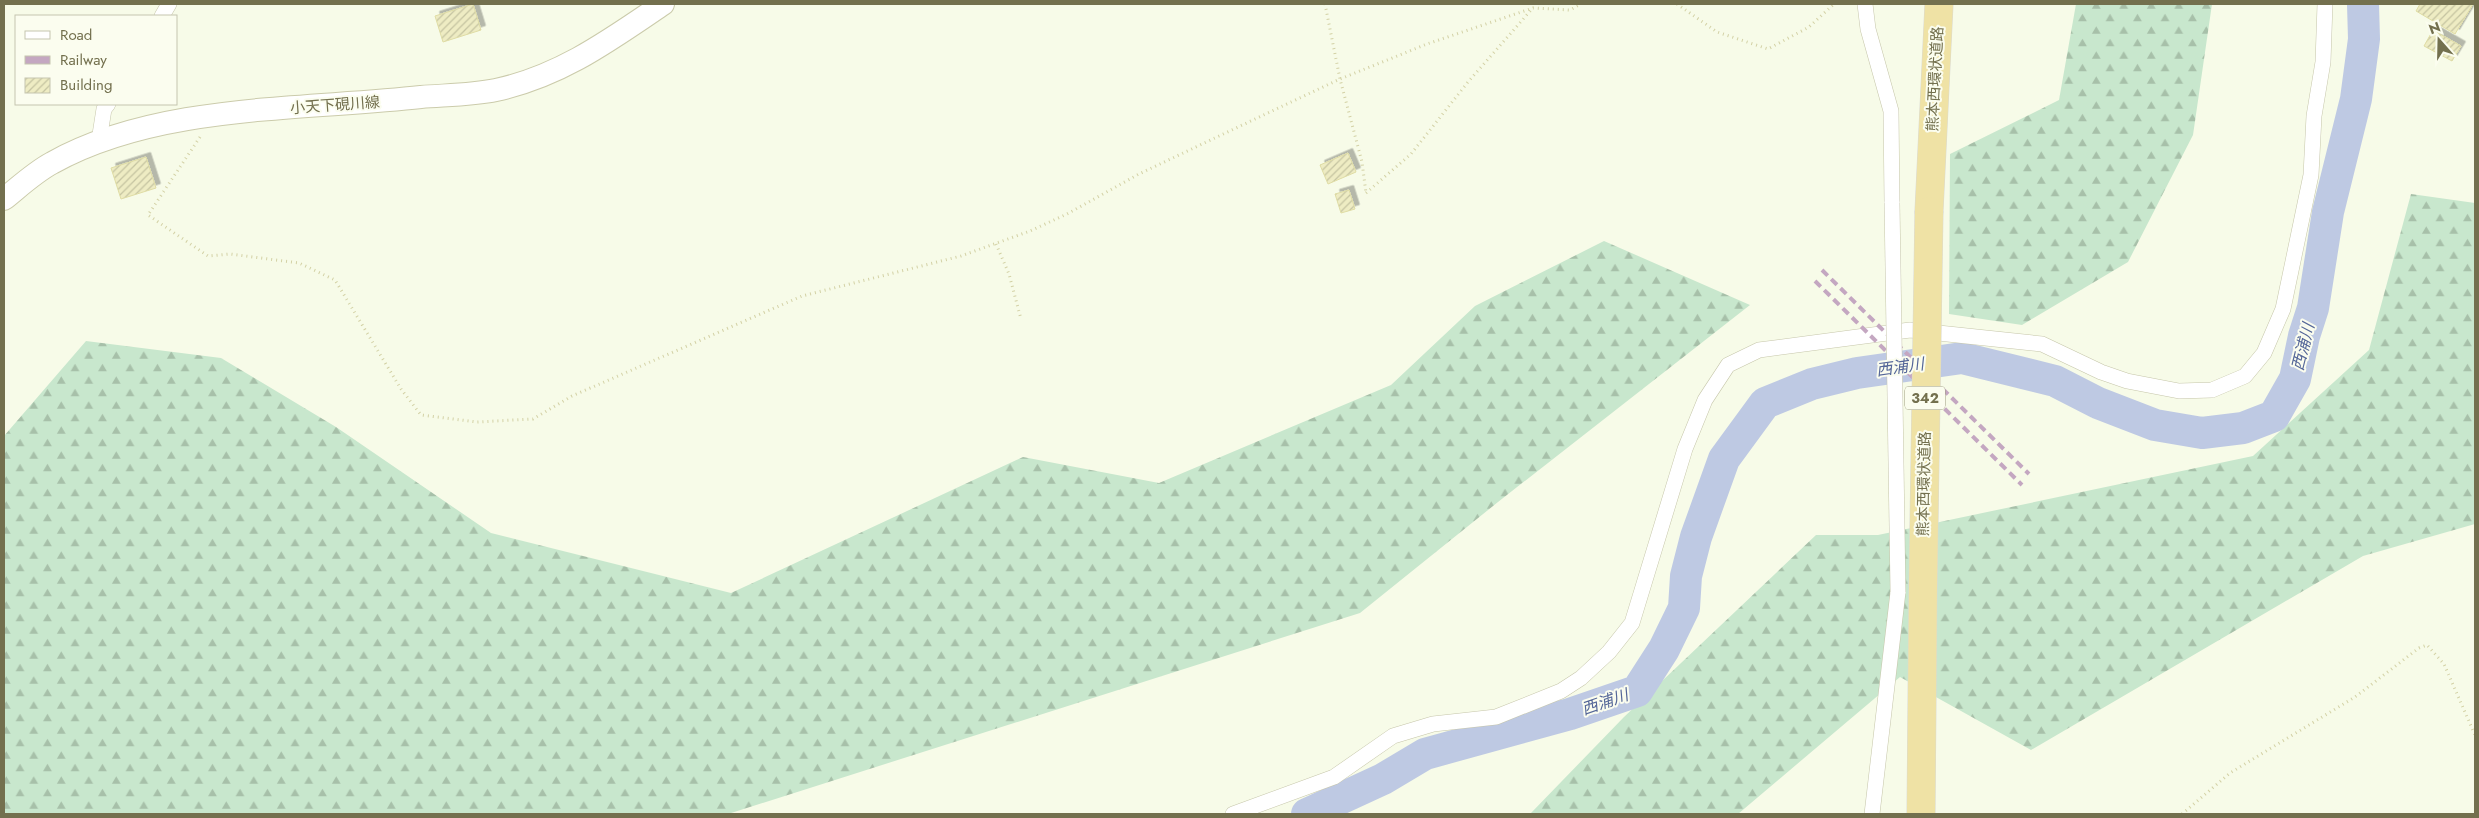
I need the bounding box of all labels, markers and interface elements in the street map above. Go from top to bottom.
legend [15,15,178,105]
north arrow [2414,15,2464,65]
text: N [2426,16,2443,39]
text: Road [60,24,92,46]
street label: 熊本西環状道路 [1921,26,1949,132]
text: Railway [60,49,107,71]
text: Building [60,74,112,96]
street label: 小天下硯川線 [289,91,381,119]
water label: 西浦川 [2286,319,2320,373]
water label: 西浦川 [1875,352,1927,382]
road number: 342 [1905,386,1945,409]
street label: 熊本西環状道路 [1912,431,1936,537]
water label: 西浦川 [1579,683,1633,721]

